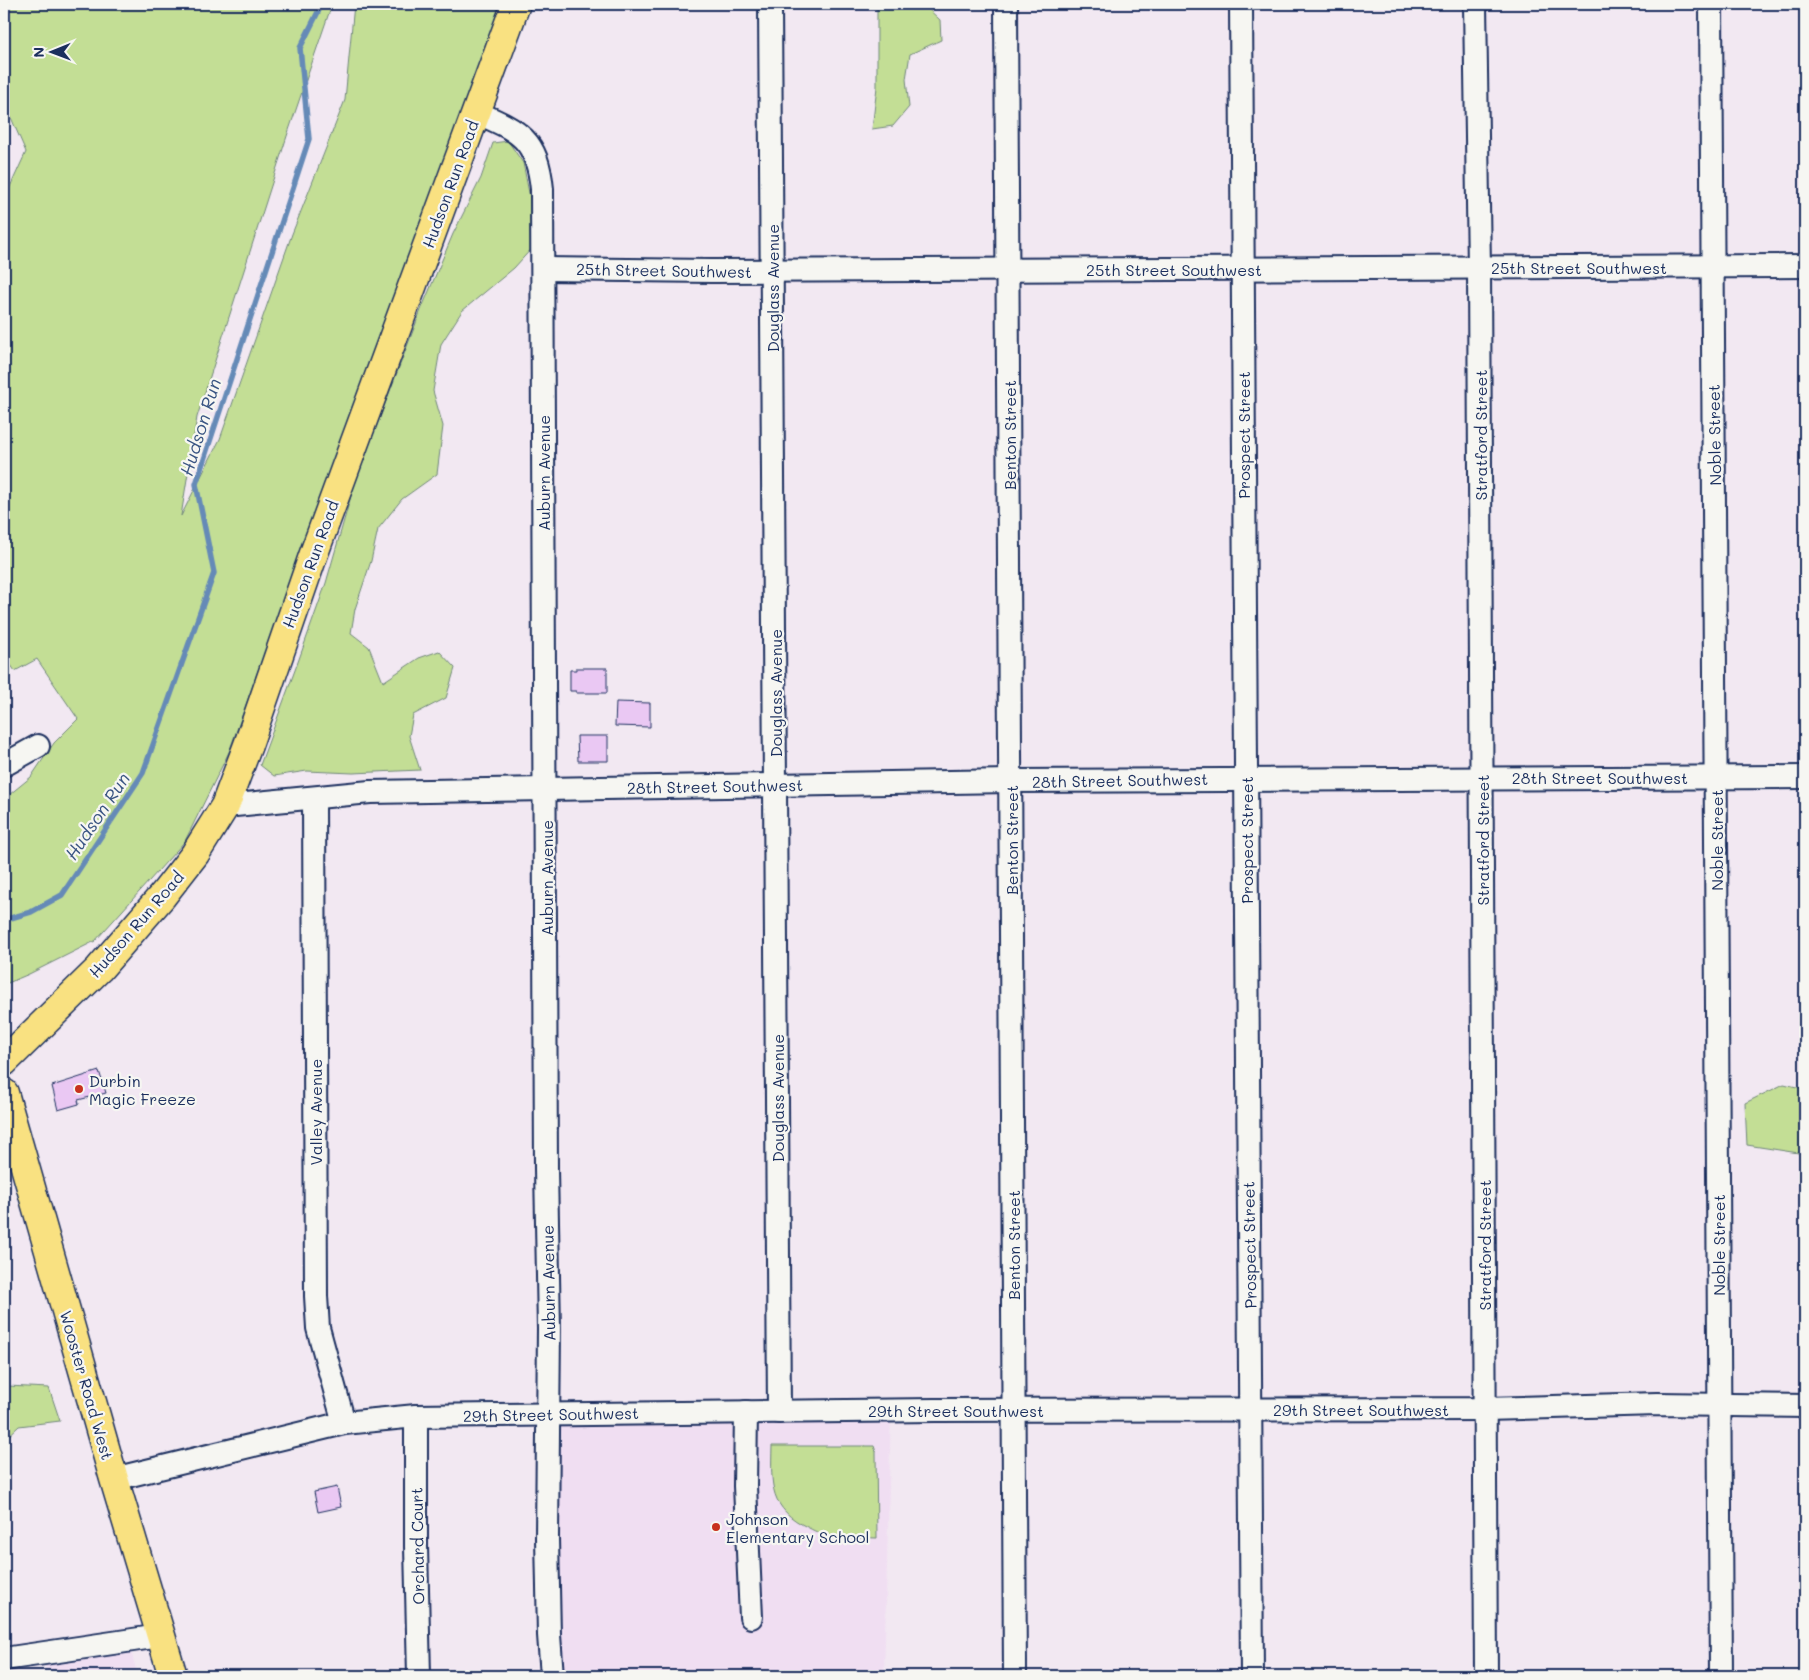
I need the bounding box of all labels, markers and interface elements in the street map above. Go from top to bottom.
north arrow [28,28,78,78]
text: N [29,47,48,58]
street label: Hudson Run Road [417,117,483,251]
street label: Douglass Avenue [762,224,783,352]
street label: 25th Street Southwest [1491,257,1667,278]
street label: 25th Street Southwest [576,258,752,282]
street label: 25th Street Southwest [1086,259,1262,280]
street label: Stratford Street [1470,369,1491,501]
street label: Prospect Street [1233,371,1254,499]
water label: Hudson Run [174,375,226,479]
street label: Benton Street [999,380,1020,490]
street label: Noble Street [1703,384,1725,486]
street label: Auburn Avenue [533,415,554,531]
street label: Hudson Run Road [277,497,343,631]
street label: Douglass Avenue [765,629,786,757]
street label: 28th Street Southwest [1512,767,1688,788]
water label: Hudson Run [59,768,135,864]
street label: 28th Street Southwest [1032,768,1208,792]
street label: 28th Street Southwest [627,774,803,798]
street label: Stratford Street [1472,774,1493,906]
street label: Prospect Street [1236,776,1257,904]
street label: Benton Street [1001,785,1022,895]
street label: Noble Street [1706,789,1727,891]
street label: Auburn Avenue [536,820,557,936]
street label: Hudson Run Road [84,866,188,982]
street label: Douglass Avenue [767,1034,788,1162]
street label: Valley Avenue [305,1058,326,1166]
place label: Durbin Magic Freeze [89,1070,196,1109]
marker: Durbin Magic Freeze [73,1083,85,1095]
street label: Stratford Street [1474,1179,1495,1311]
street label: Prospect Street [1237,1181,1261,1309]
street label: Benton Street [1003,1190,1024,1300]
street label: Noble Street [1708,1194,1729,1296]
street label: Auburn Avenue [536,1225,560,1341]
street label: Wooster Road West [56,1308,118,1462]
street label: 29th Street Southwest [1273,1399,1449,1420]
street label: 29th Street Southwest [868,1400,1044,1421]
street label: 29th Street Southwest [463,1402,639,1426]
street label: Orchard Court [405,1487,429,1605]
place label: Johnson Elementary School [726,1508,870,1547]
marker: Johnson Elementary School [710,1521,722,1533]

